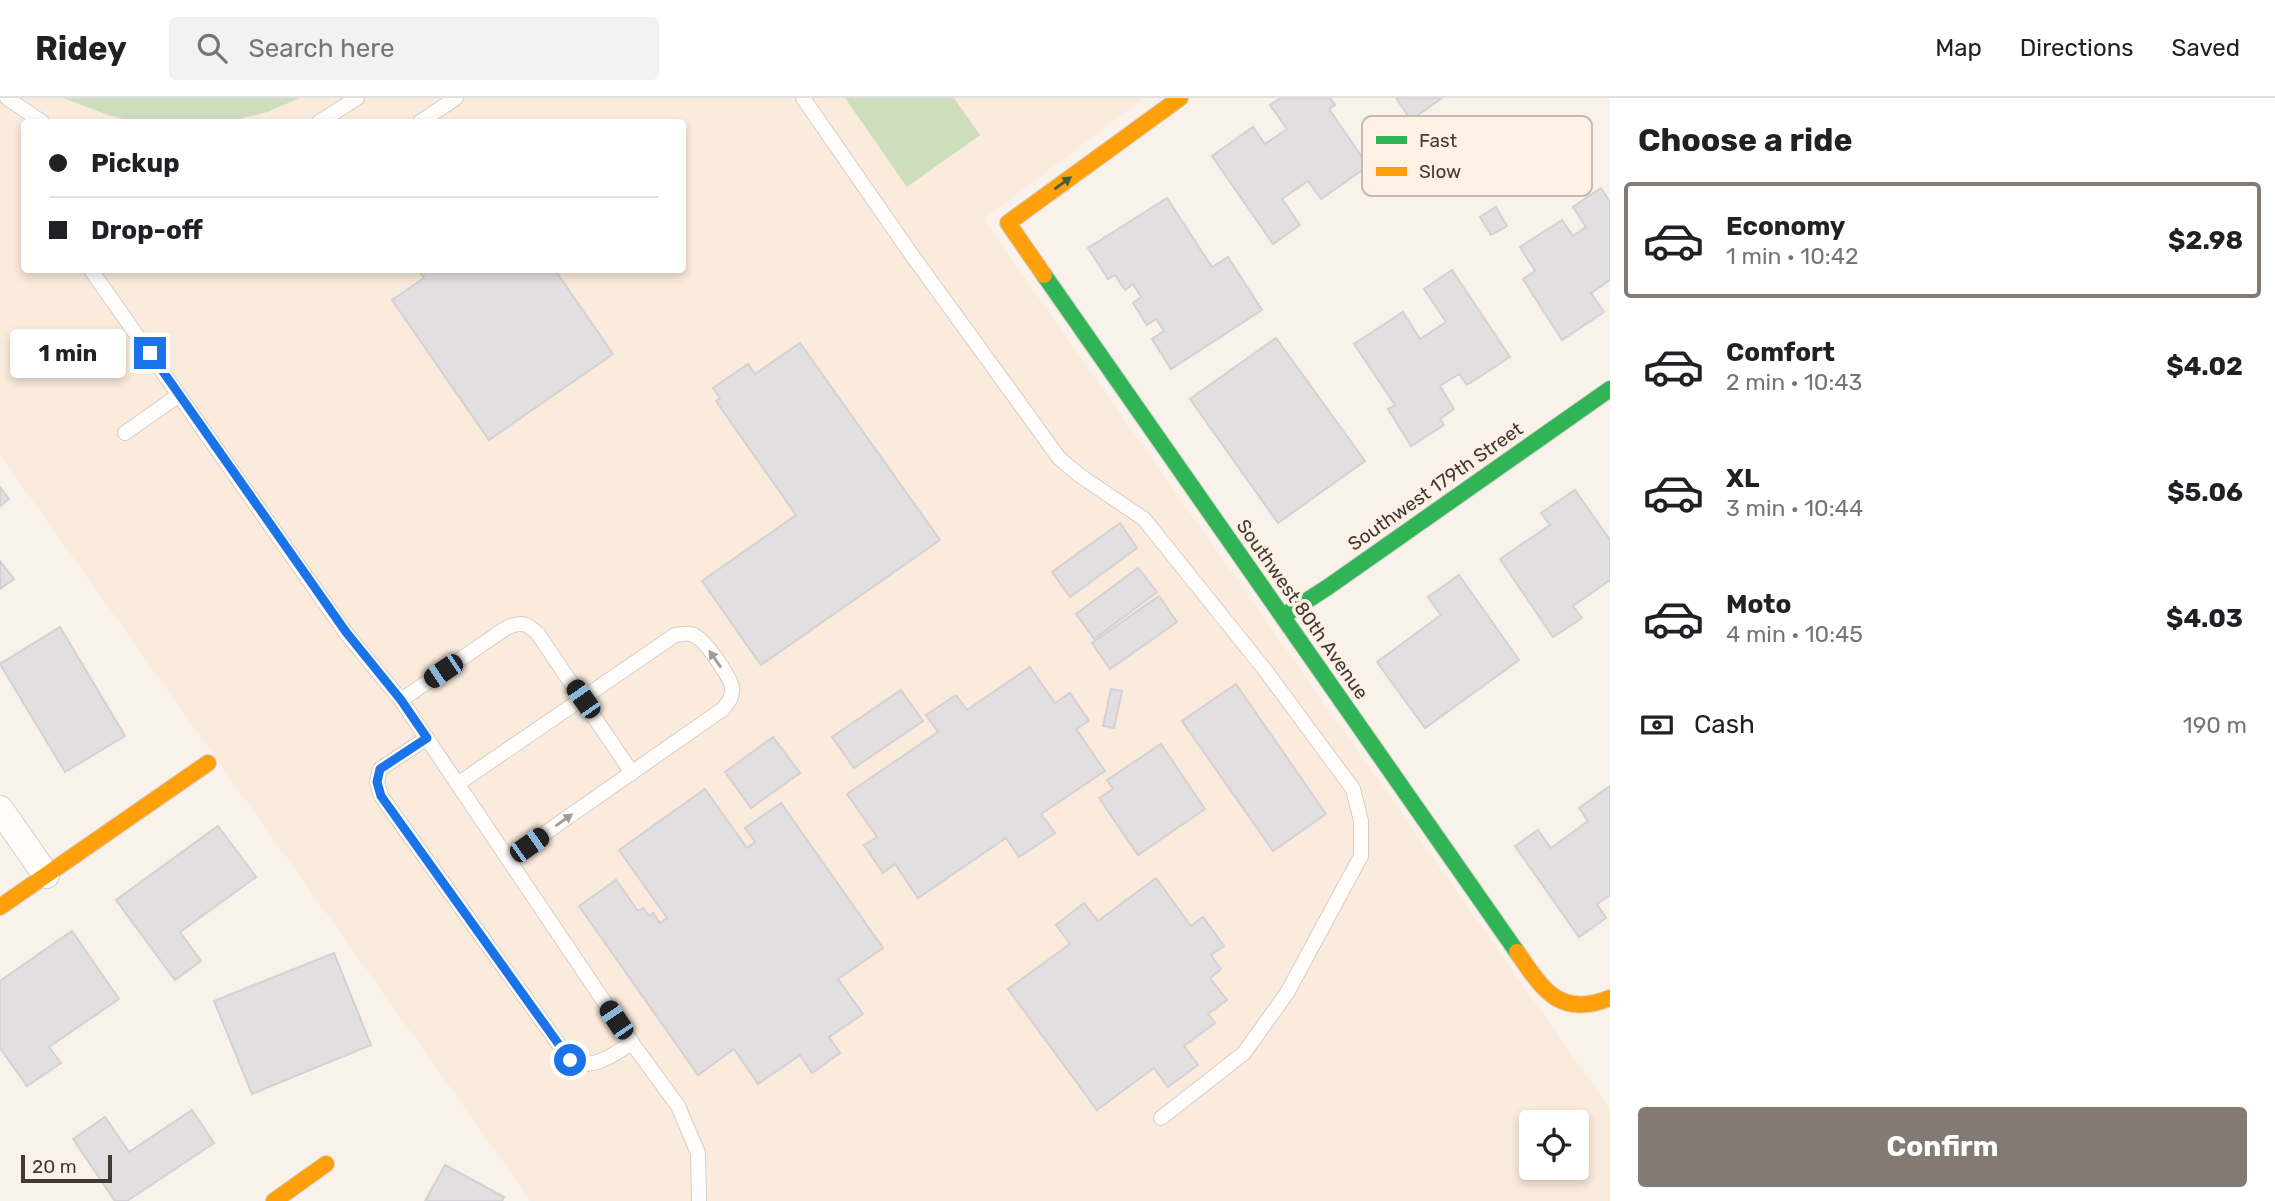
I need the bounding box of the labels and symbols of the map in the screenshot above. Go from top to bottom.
legend [1362,116,1592,196]
text: Fast [1419,129,1458,152]
text: Slow [1419,160,1461,183]
one-way arrow [1054,176,1072,190]
callout: 1 min [10,328,125,378]
route end [134,337,166,369]
street label: Southwest 179th Street [1343,417,1528,556]
street label: Southwest 80th Avenue [1232,515,1373,704]
one-way arrow [709,650,723,668]
car [420,651,467,691]
car [563,676,604,722]
one-way arrow [555,813,573,827]
car [506,824,553,866]
car [596,997,637,1043]
route start [554,1044,586,1076]
scale bar [21,1152,112,1184]

